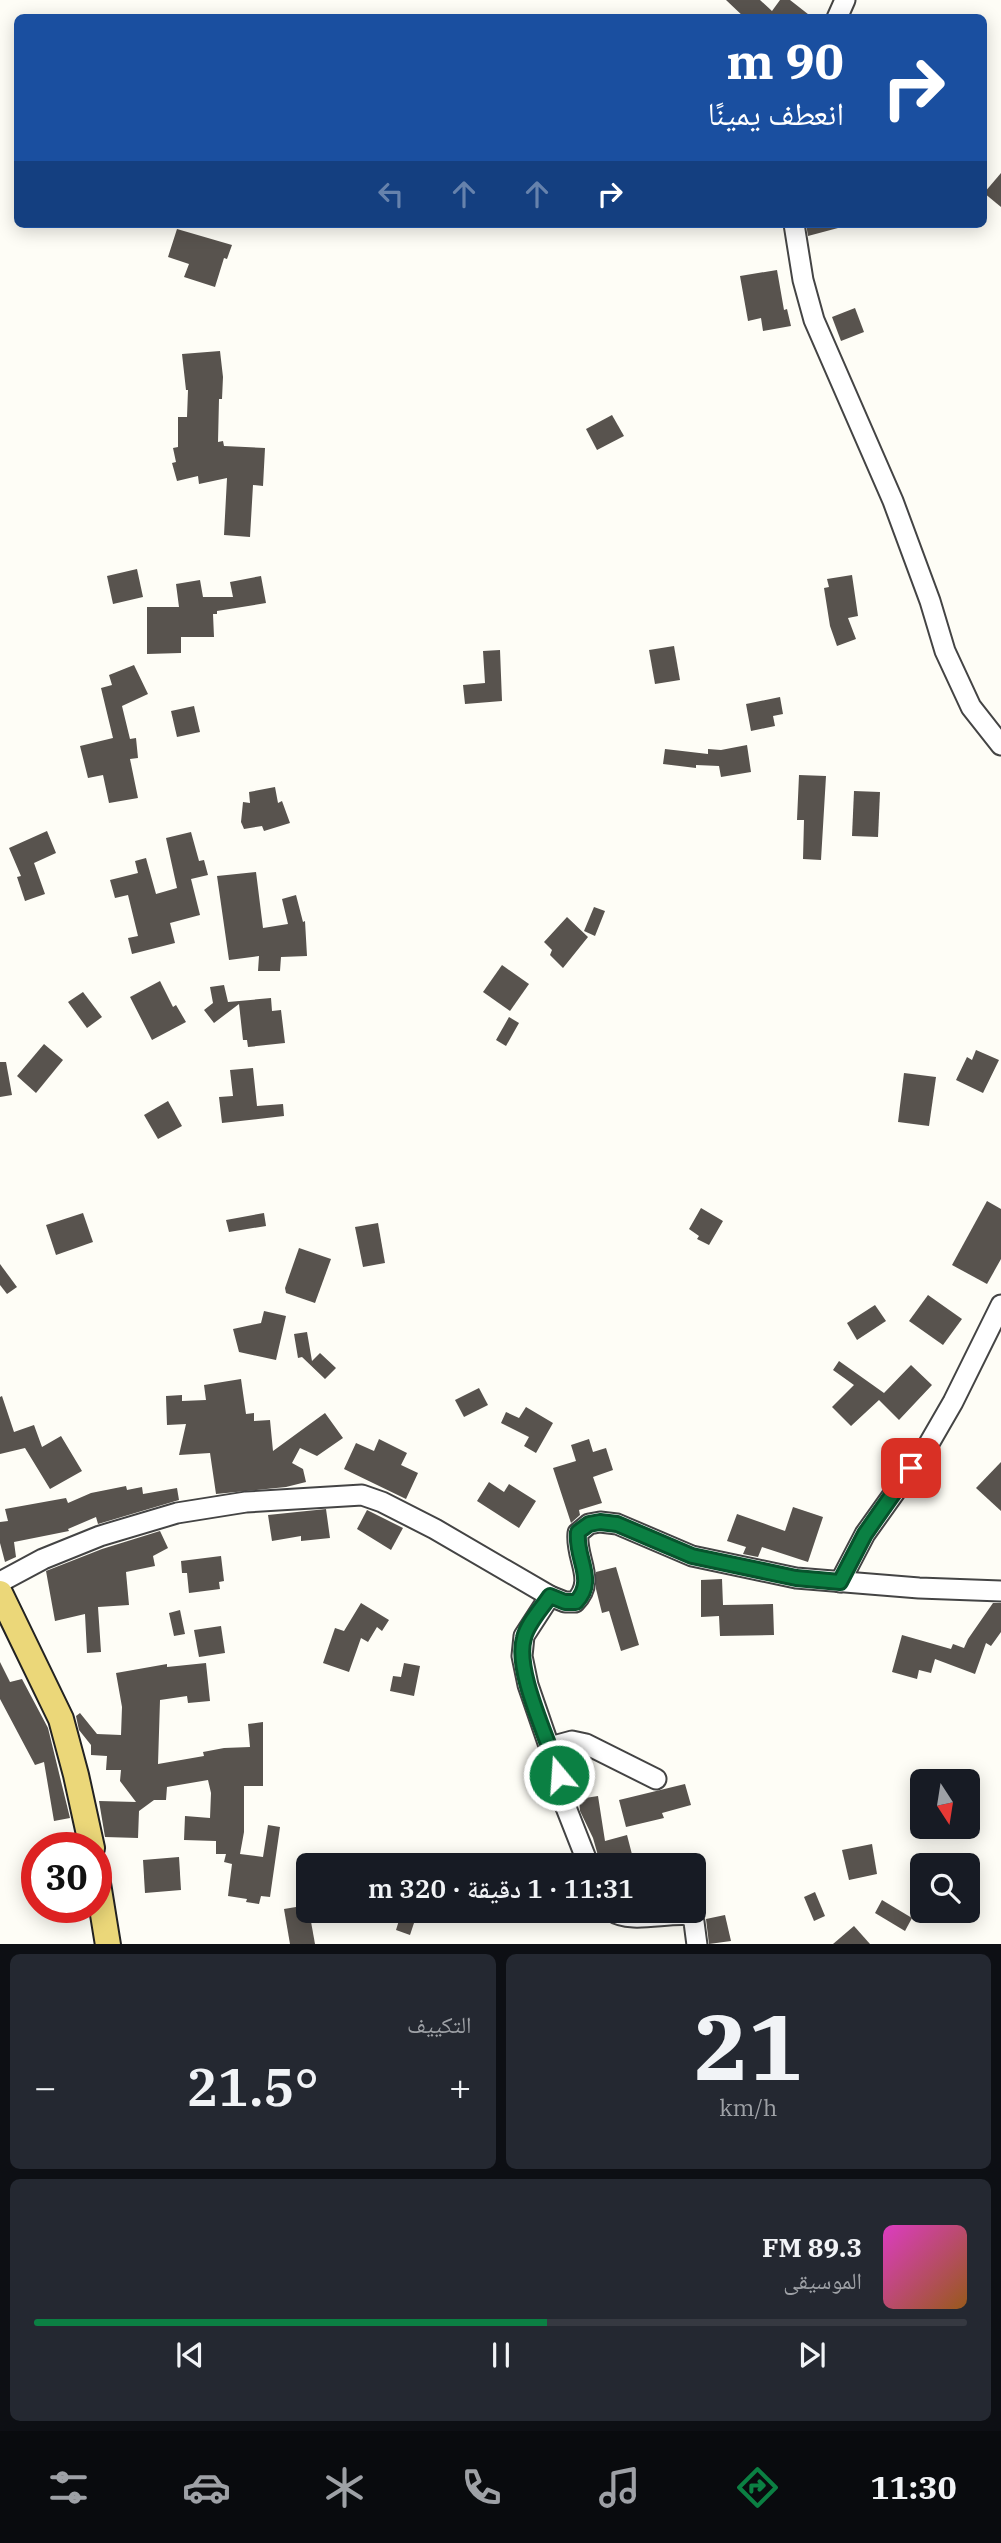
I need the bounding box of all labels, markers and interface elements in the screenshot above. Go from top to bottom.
text: 90 m [726,29,844,92]
icon: right [868,42,959,133]
text: انعطف يمينًا [707,92,844,134]
icon: left [372,175,410,213]
icon: ahead [445,175,483,213]
icon: ahead [518,175,556,213]
icon: right [591,175,629,213]
pin [881,1438,941,1498]
icon: arrive [892,1449,930,1487]
position arrow [522,1738,596,1812]
north arrow [910,1769,980,1839]
map controls [910,1769,980,1923]
speed limit sign: 30 [21,1832,112,1923]
button: search [910,1853,980,1923]
text: 11:31 · 1 دقيقة · 320 m [368,1871,634,1905]
text: 21 [694,1987,803,2105]
text: التكييف [407,2009,472,2039]
text: 21.5° [187,2053,319,2120]
text: − [34,2062,57,2111]
text: + [449,2062,472,2111]
text: km/h [719,2092,777,2122]
text: 89.3 FM [762,2230,862,2264]
text: الموسيقى [783,2265,862,2295]
icon: previous [171,2336,209,2374]
icon: pause [482,2336,520,2374]
icon: next [793,2336,831,2374]
icon: filters [44,2463,93,2512]
icon: car [182,2463,231,2512]
icon: climate [320,2463,369,2512]
icon: phone [457,2463,506,2512]
icon: music [595,2463,644,2512]
icon: directions [733,2463,782,2512]
text: 11:30 [870,2466,957,2508]

